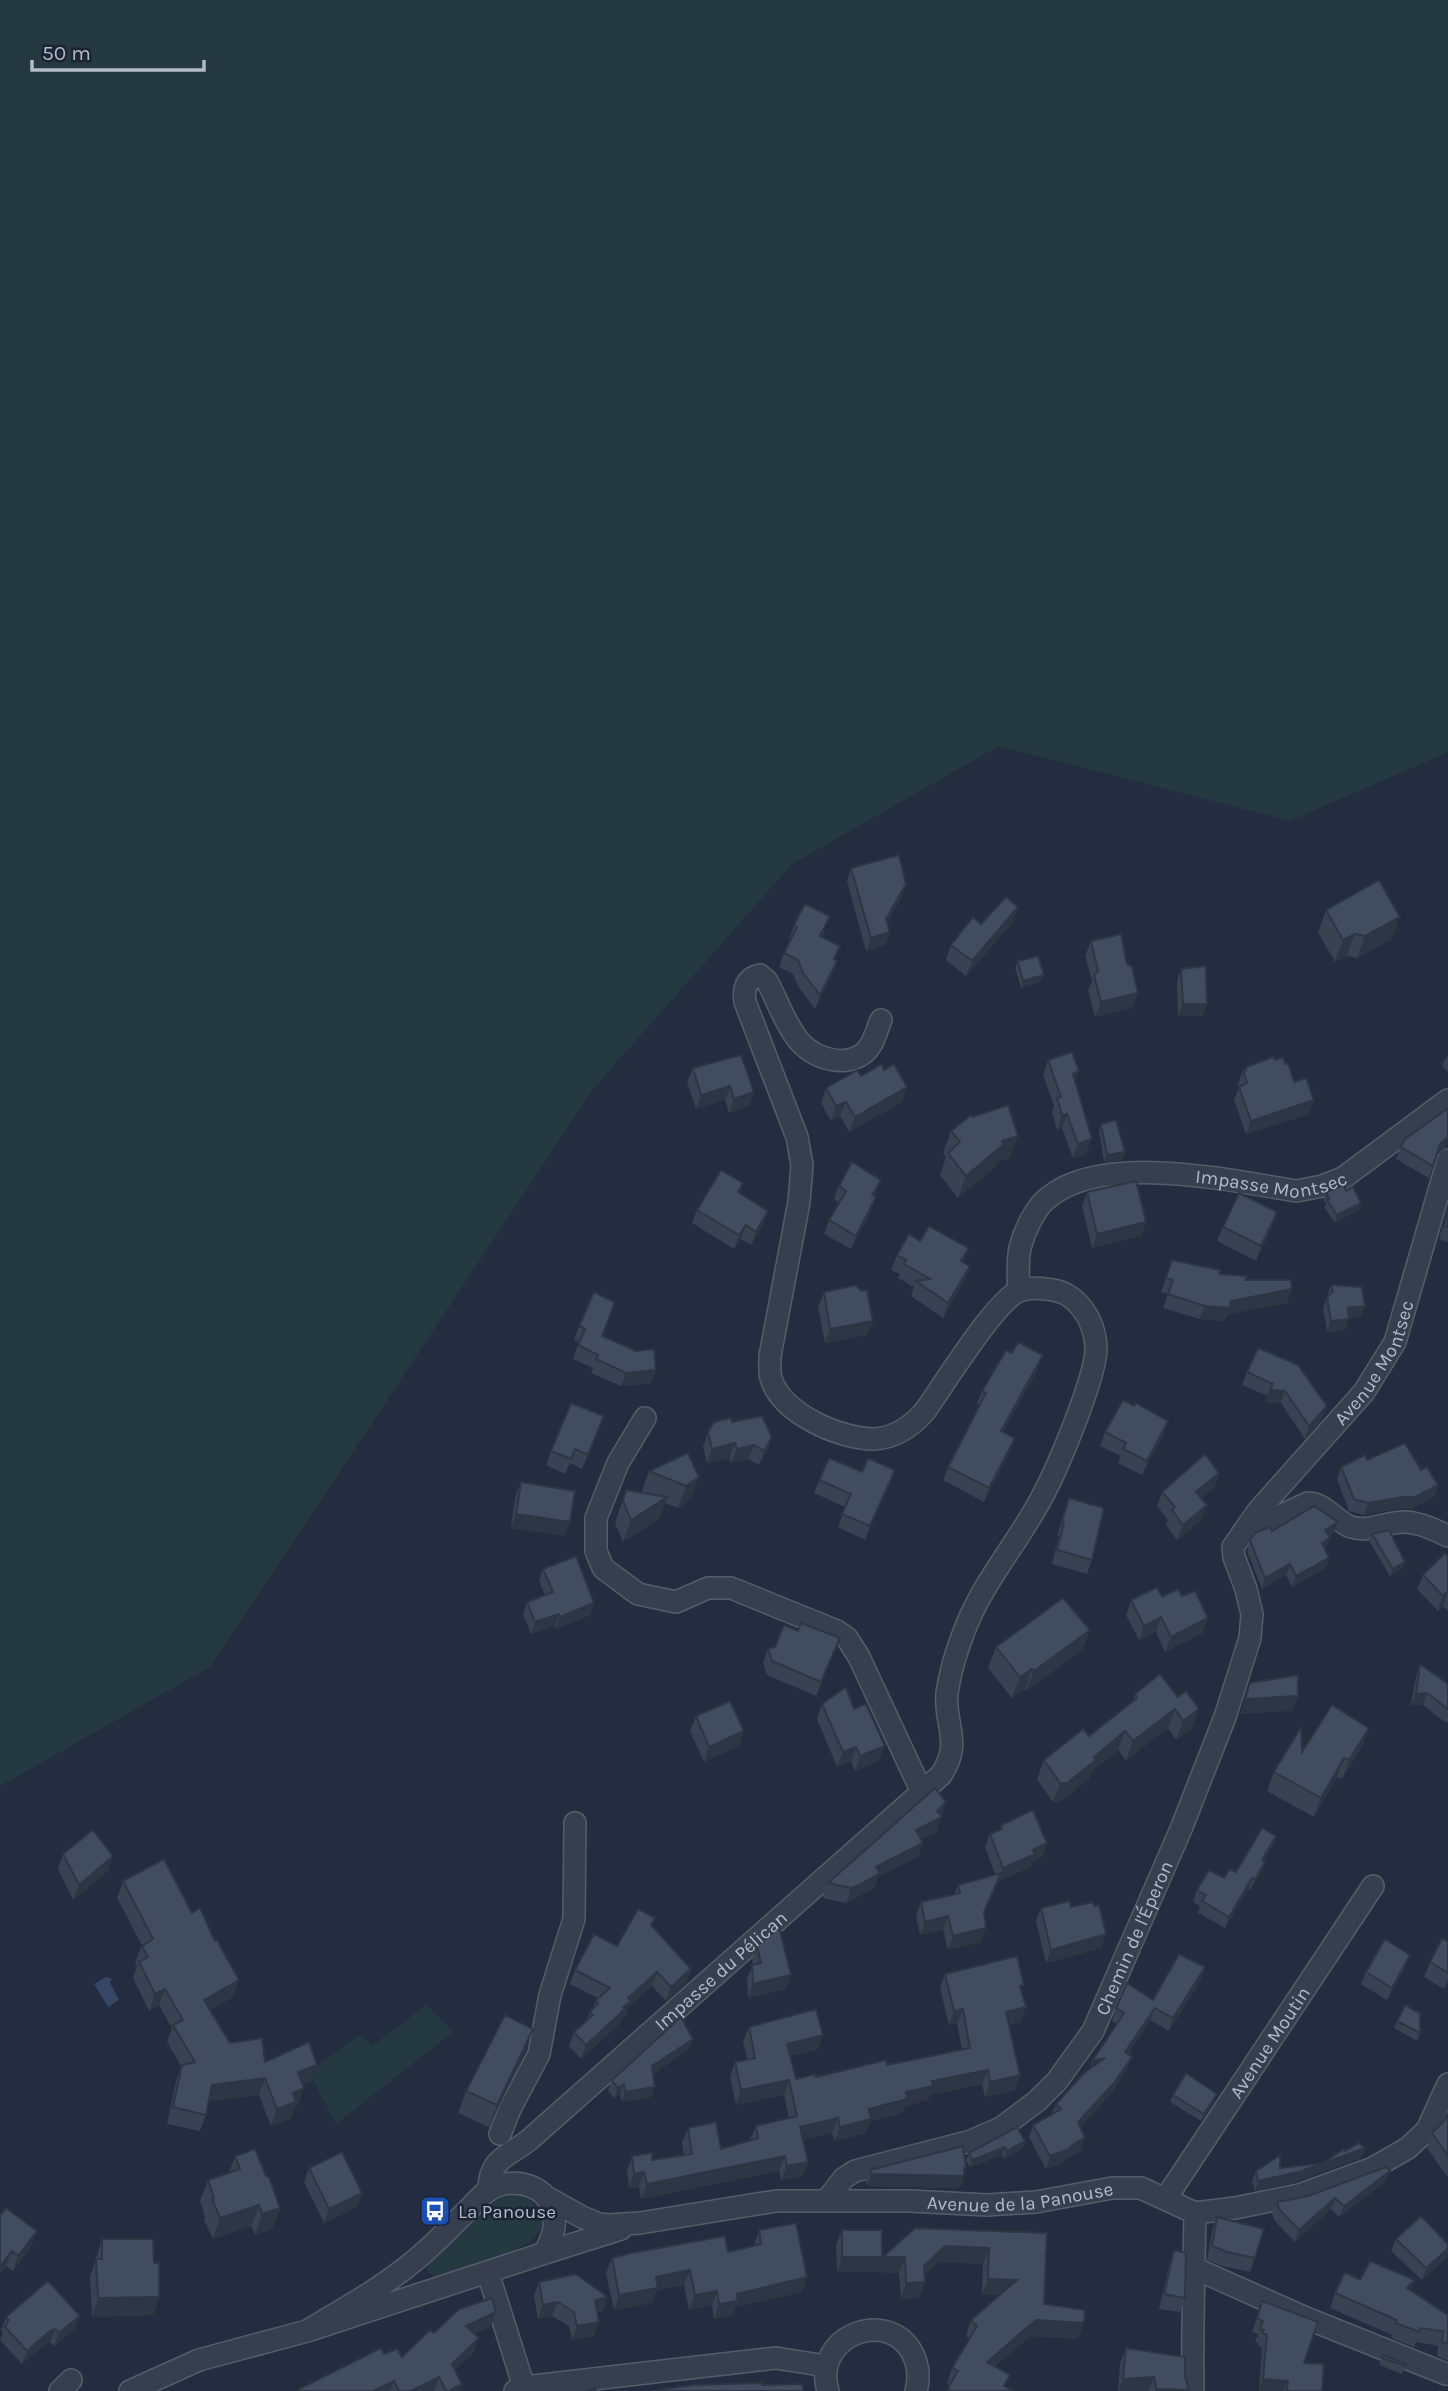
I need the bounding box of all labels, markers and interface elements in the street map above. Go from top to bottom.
scale bar [32,28,203,72]
text: 50 m [42,41,91,65]
street label: Impasse Montsec [1194,1166,1350,1203]
street label: Avenue Montsec [1330,1298,1419,1430]
street label: Chemin de l'Éperon [1091,1858,1178,2019]
street label: Impasse du Pélican [651,1907,792,2035]
street label: Avenue Moutin [1225,1983,1315,2103]
street label: Avenue de la Panouse [927,2178,1115,2217]
bus stop icon: La Panouse [418,2194,452,2228]
place label: La Panouse [458,2201,556,2223]

